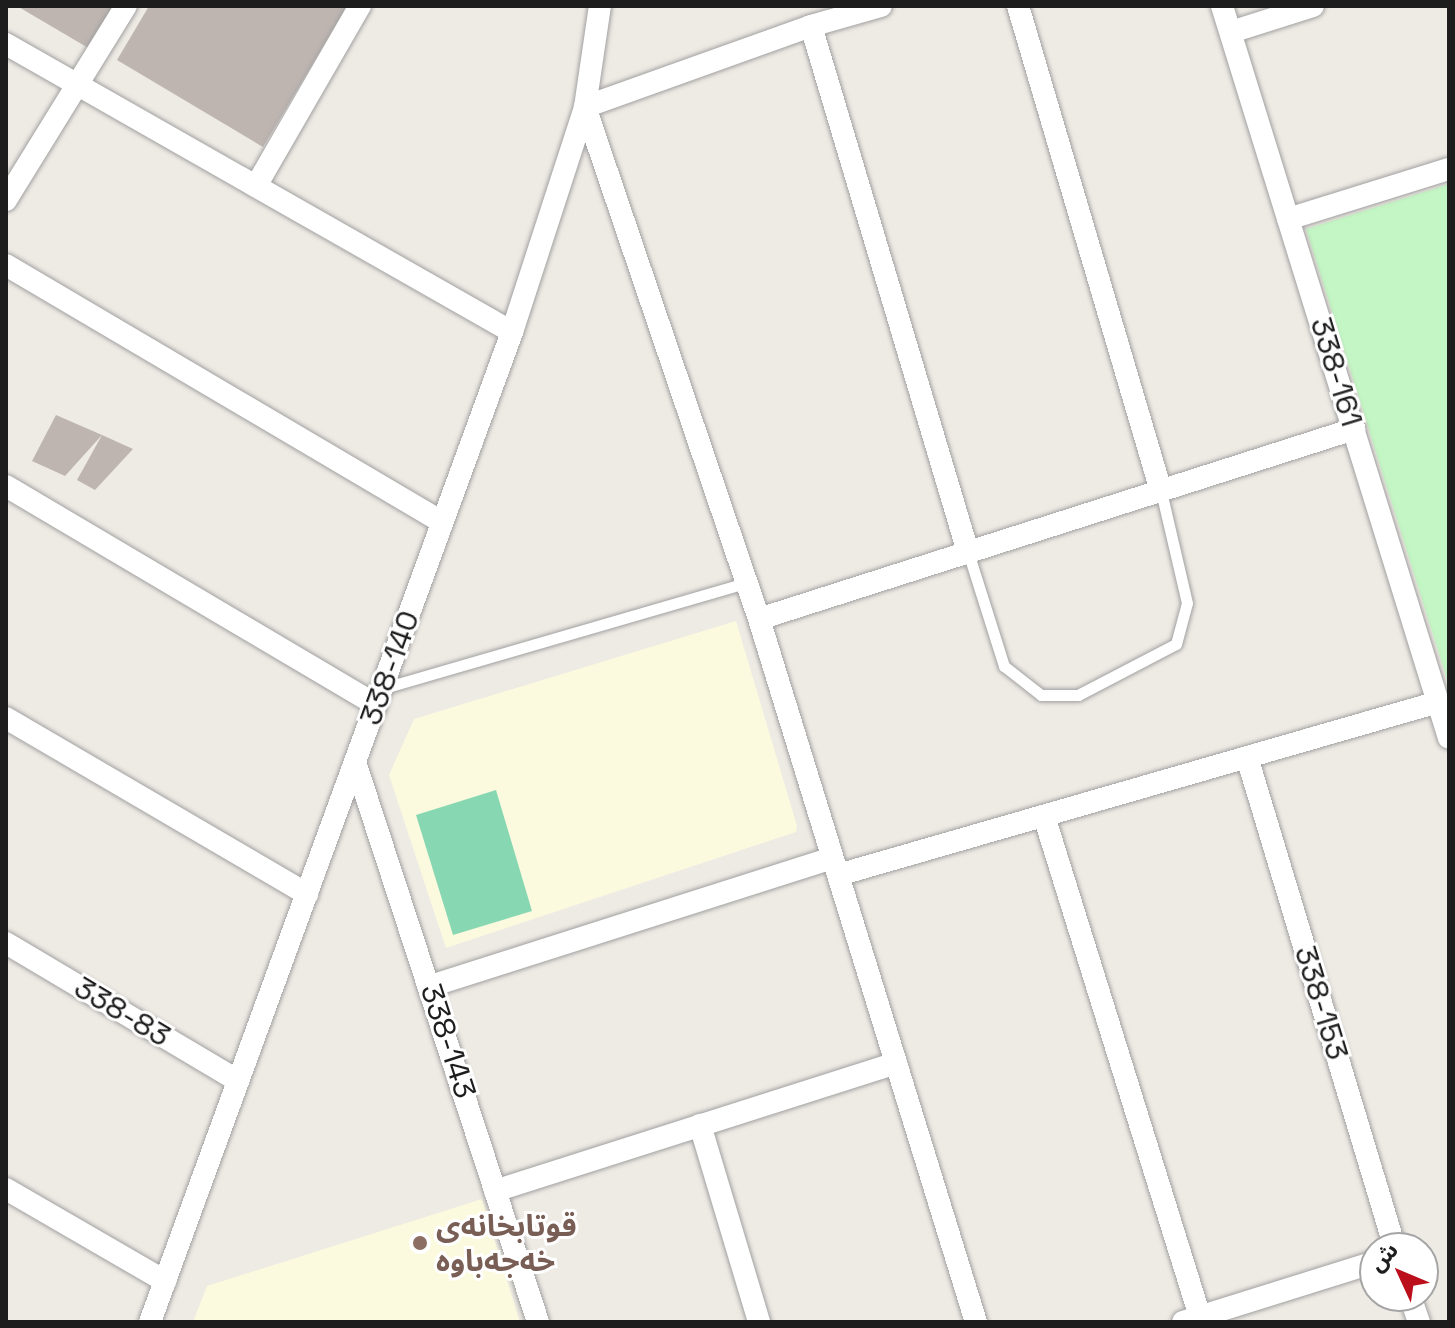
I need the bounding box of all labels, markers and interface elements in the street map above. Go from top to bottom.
street label: 338-161 [1302,313,1370,431]
street label: 338-140 [353,606,427,730]
street label: 338-153 [1287,942,1355,1064]
street label: 338-83 [68,969,176,1055]
street label: 338-143 [413,979,483,1103]
place label: قوتابخانەی خەجەباوە [436,1208,577,1278]
north arrow [1359,1232,1439,1312]
marker: قوتابخانەی خەجەباوە [411,1234,429,1252]
text: ش [1363,1236,1404,1277]

